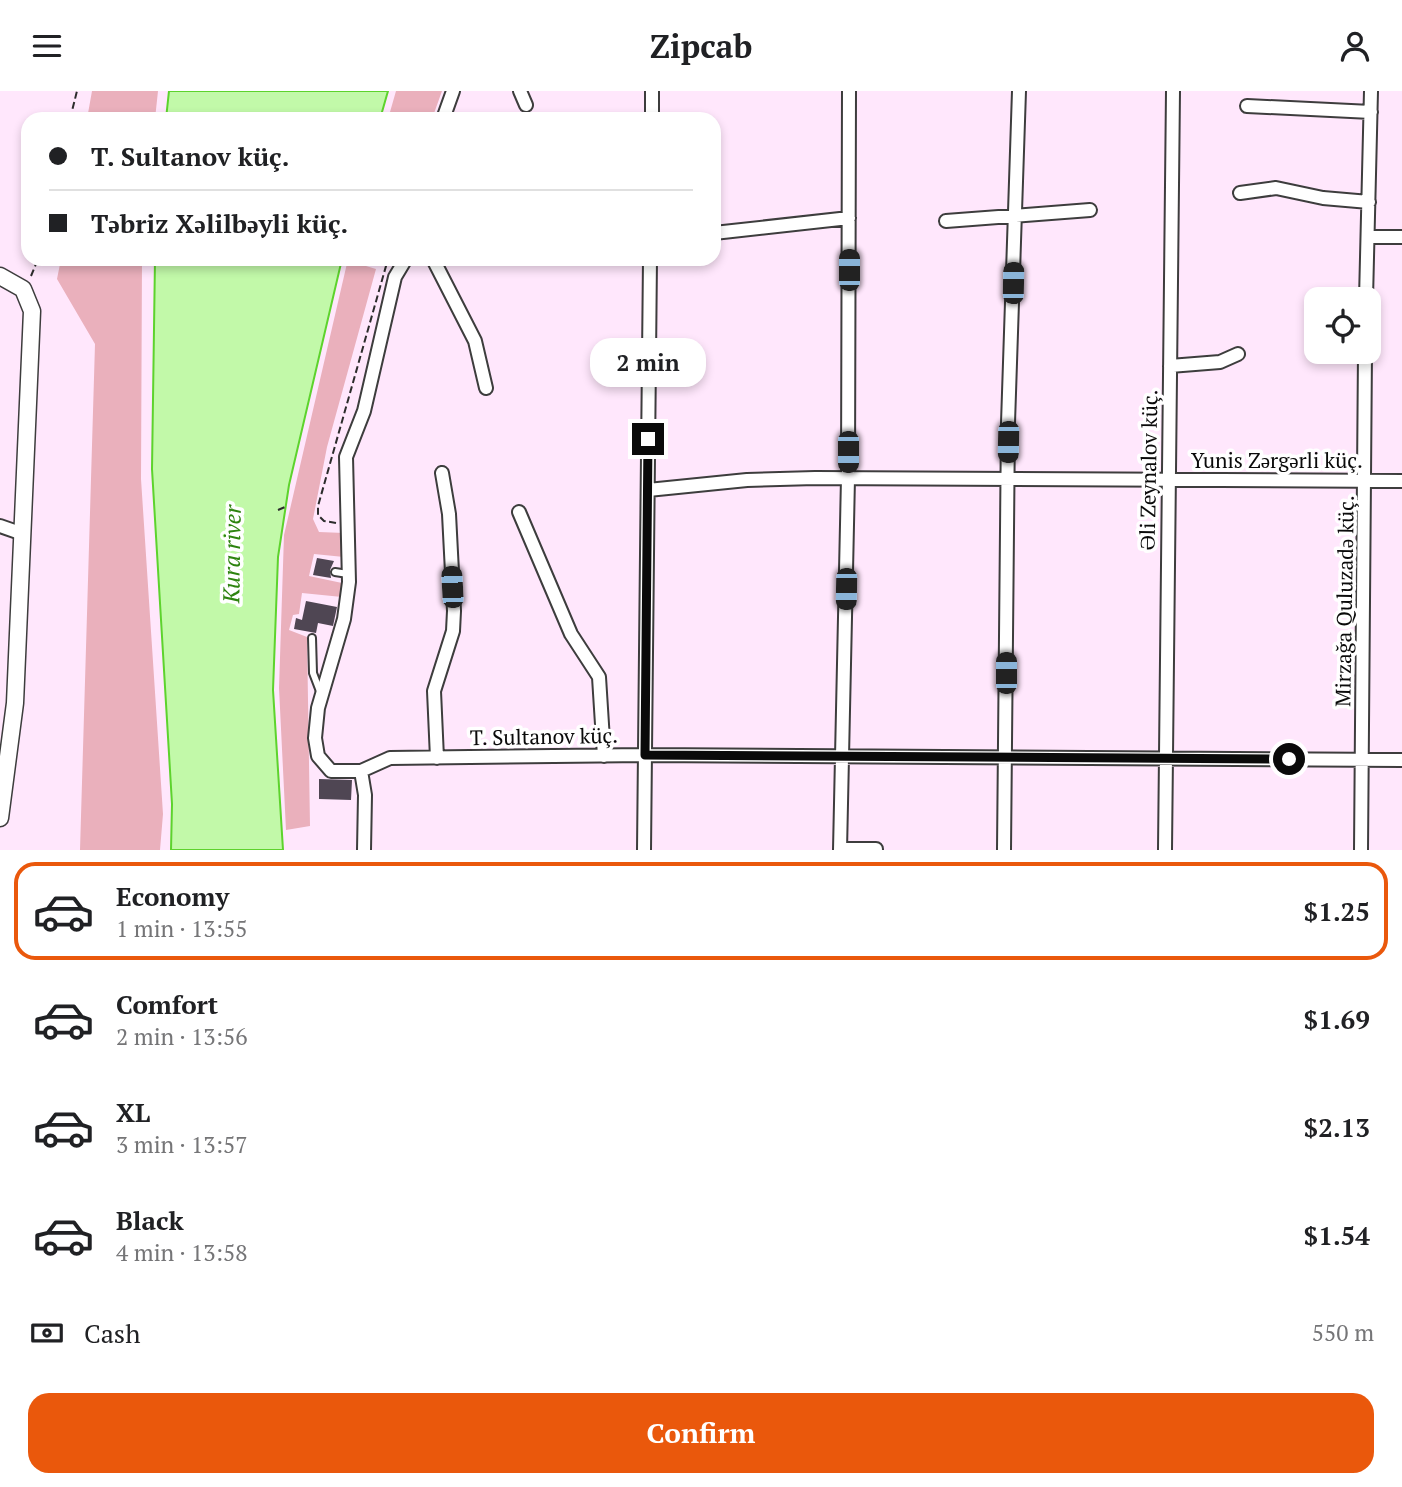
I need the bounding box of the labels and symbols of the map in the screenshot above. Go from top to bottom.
car [839,249,860,291]
car [1003,262,1024,304]
callout: 2 min [590,337,706,387]
street label: Əli Zeynalov küç. [1133,389,1163,551]
car [998,421,1019,463]
route end [632,423,664,455]
car [838,431,859,473]
street label: Yunis Zərgərli küç. [1191,446,1363,474]
street label: Mirzağa Quluzadə küç. [1328,495,1360,707]
water label: Kura river [215,504,248,604]
car [441,565,464,609]
car [836,568,857,610]
car [996,652,1017,694]
street label: T. Sultanov küç. [470,721,618,751]
route start [1273,743,1305,775]

